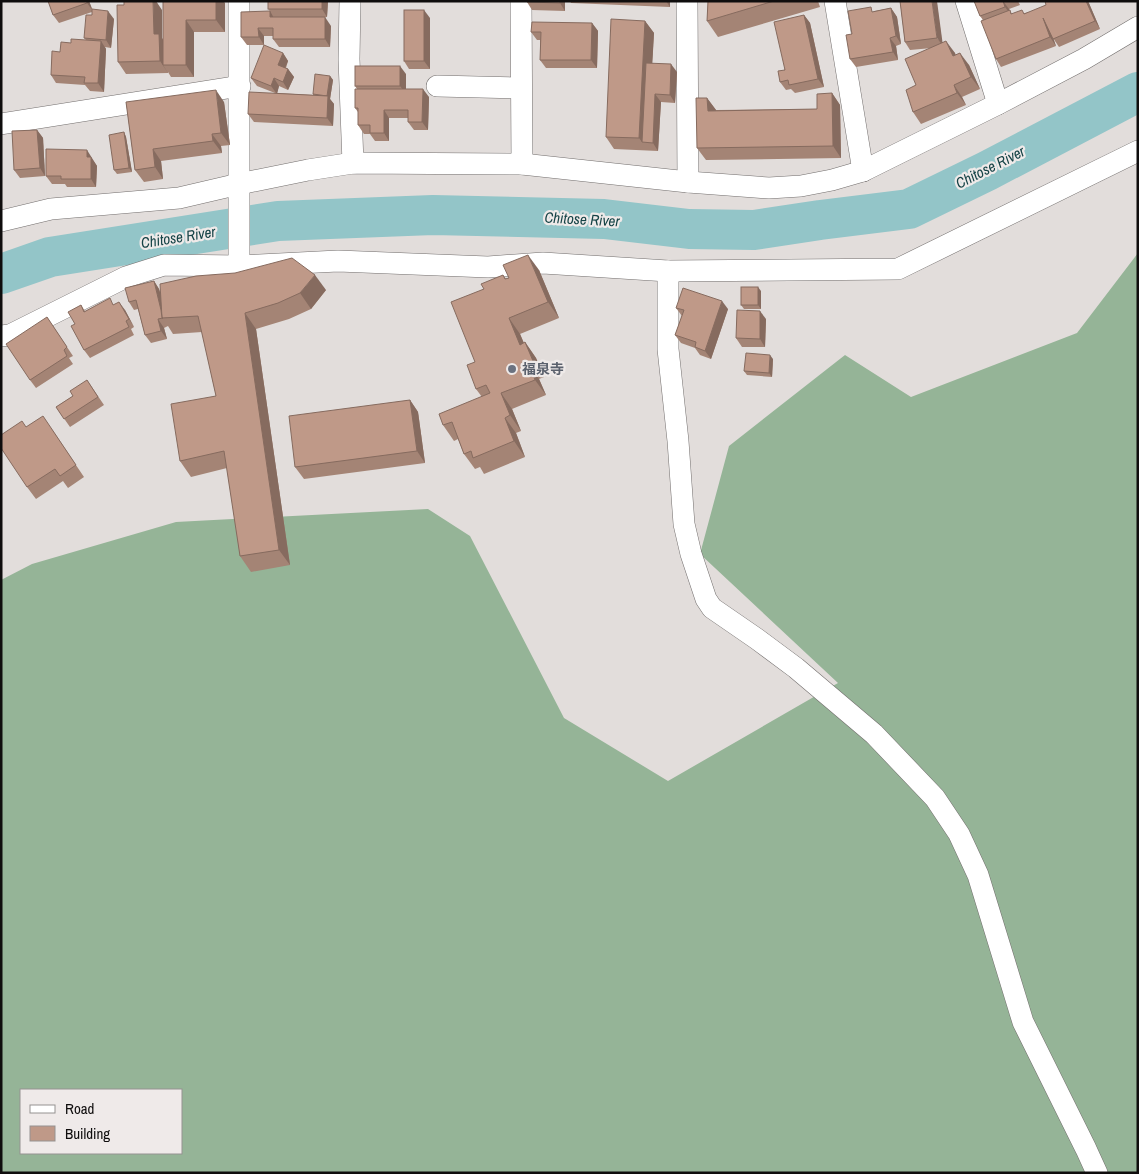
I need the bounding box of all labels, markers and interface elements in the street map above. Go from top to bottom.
water label: Chitose River [952,140,1029,193]
water label: Chitose River [544,207,621,232]
water label: Chitose River [139,221,218,253]
place label: 福泉寺 [522,360,564,378]
marker: 福泉寺 [506,363,518,375]
legend [20,1089,182,1154]
text: Road [65,1098,94,1119]
text: Building [65,1123,110,1144]

